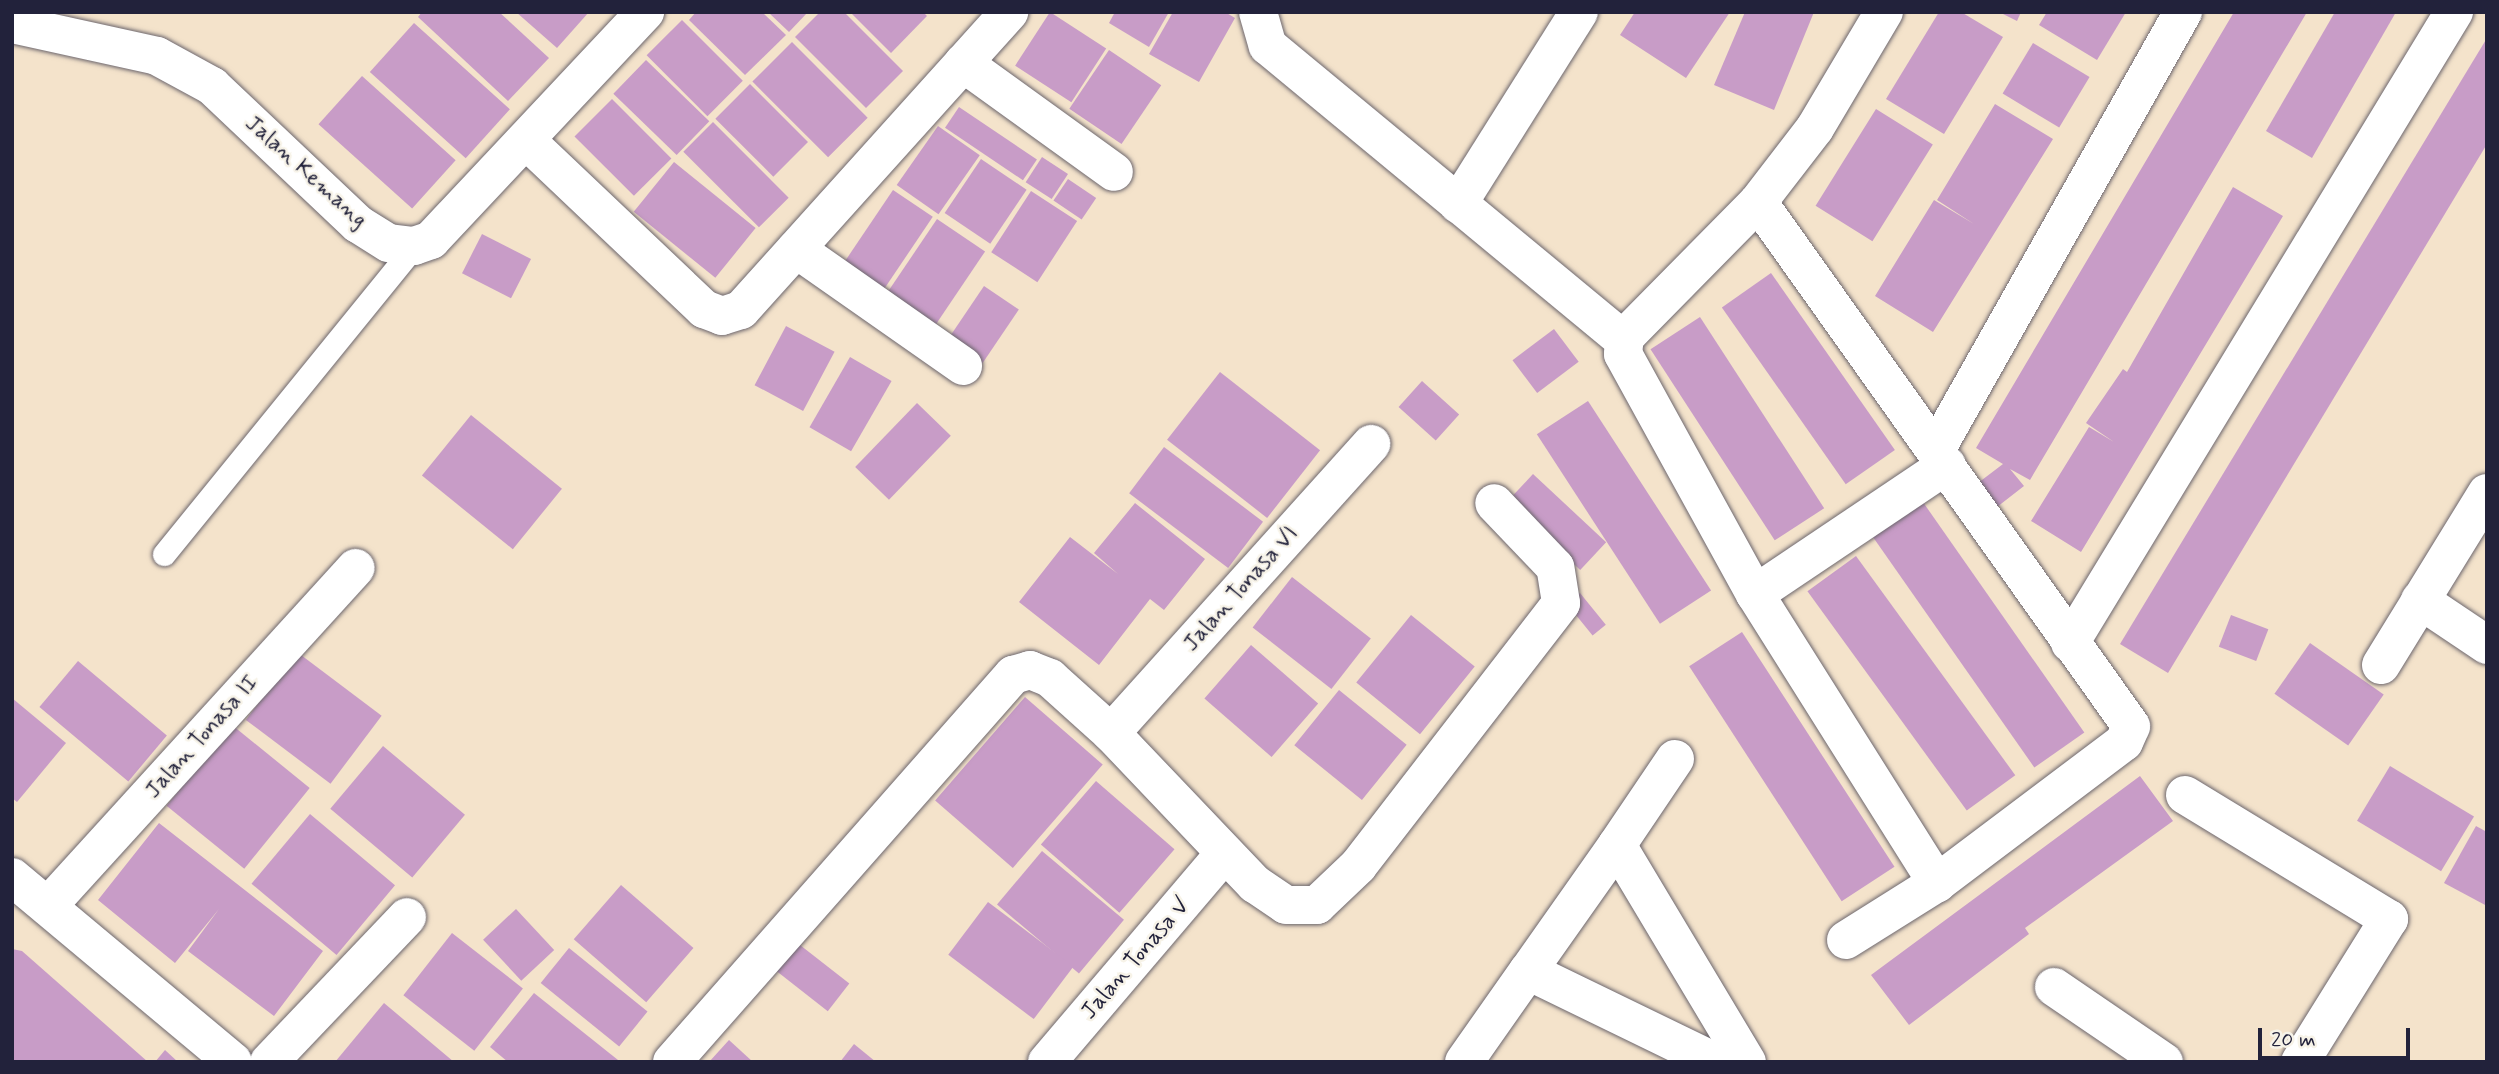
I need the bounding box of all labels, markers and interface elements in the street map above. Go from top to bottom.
street label: Jalan Kemang [239,110,373,234]
street label: Jalan Tonasa VI [1175,518,1307,660]
street label: Jalan Tonasa II [137,666,267,808]
street label: Jalan Tonasa V [1075,892,1197,1026]
scale bar [2261,1014,2413,1058]
text: 20 m [2271,1026,2316,1054]

